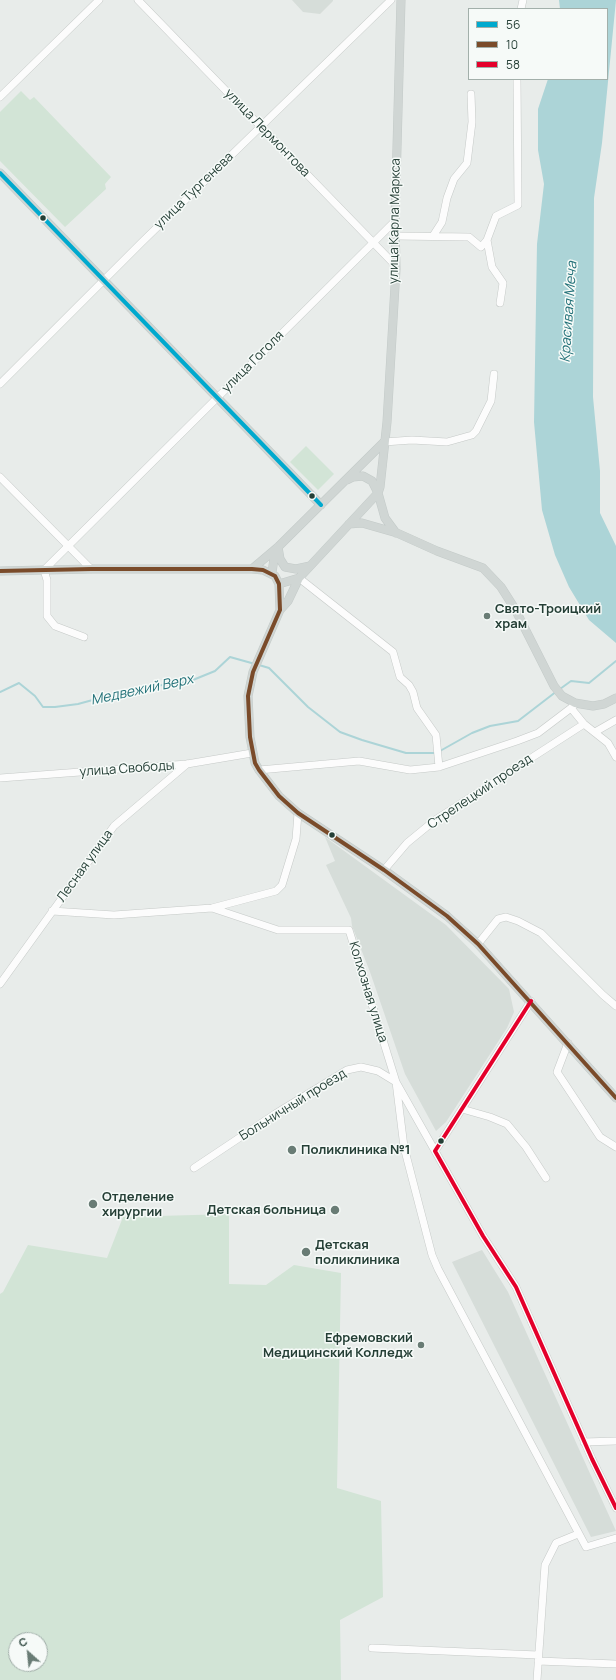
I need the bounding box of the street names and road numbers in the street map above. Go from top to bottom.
street label: улица Лермонтова [221,86,313,180]
street label: улица Тургенева [151,149,237,233]
street label: улица Карла Маркса [386,158,404,284]
street label: улица Гоголя [219,328,287,396]
street label: Стрелецкий проезд [425,751,535,833]
street label: улица Свободы [79,758,175,780]
street label: Лесная улица [54,827,116,905]
street label: Колхозная улица [345,940,391,1044]
street label: Больничный проезд [237,1066,349,1144]

